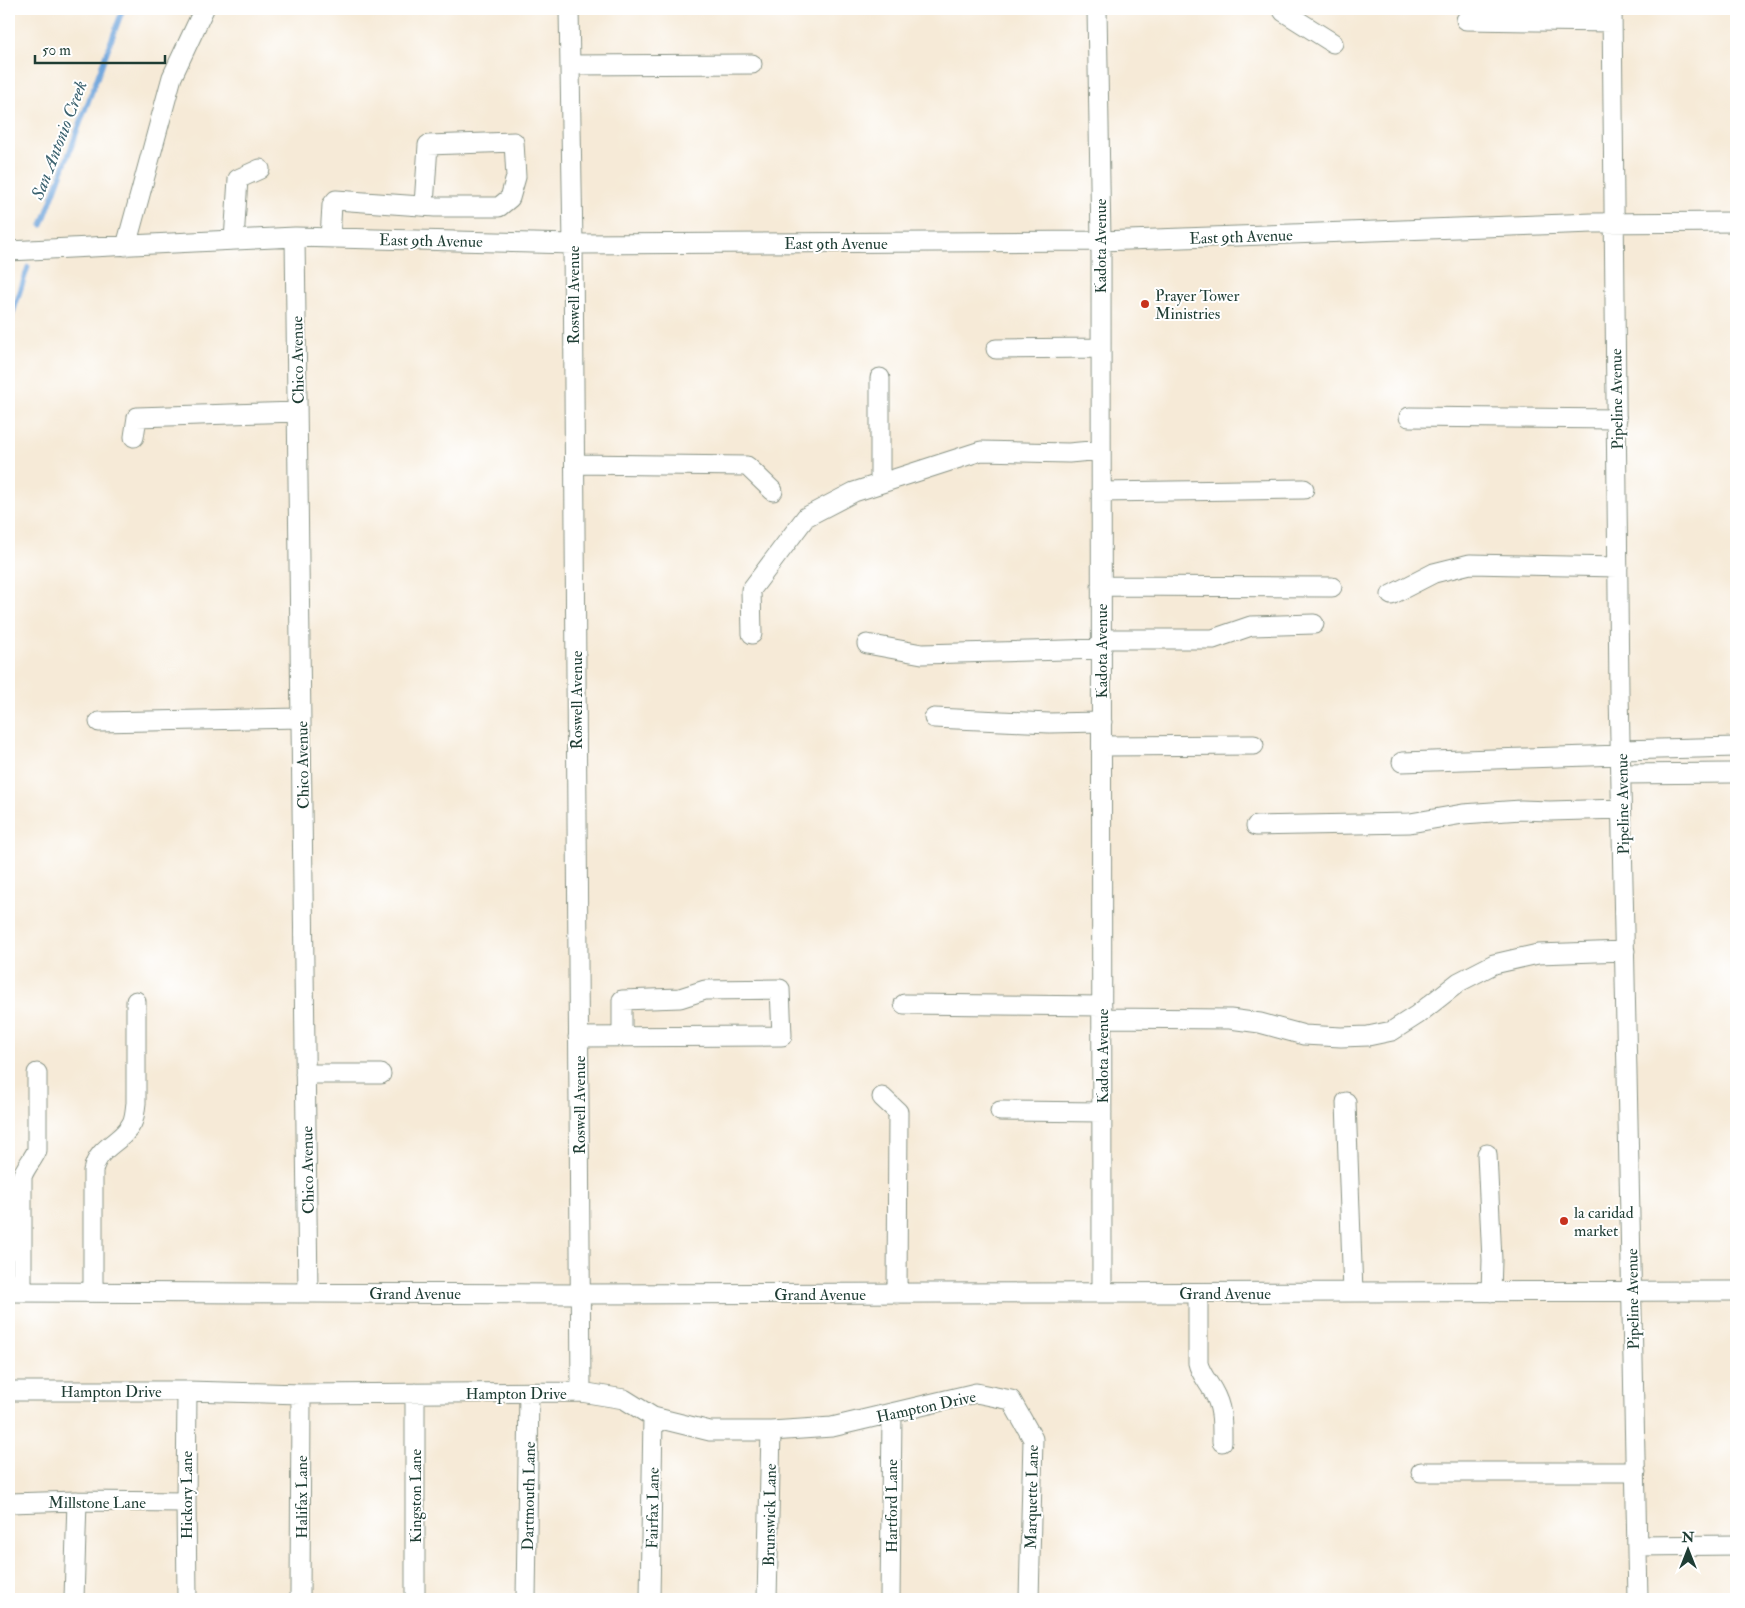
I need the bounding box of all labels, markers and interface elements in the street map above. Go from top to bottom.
scale bar [35,32,165,64]
text: 50 m [42,41,71,60]
water label: San Antonio Creek [26,77,93,204]
street label: Kadota Avenue [1091,198,1111,293]
street label: East 9th Avenue [1189,225,1293,249]
street label: East 9th Avenue [379,230,483,252]
street label: East 9th Avenue [784,234,888,254]
street label: Roswell Avenue [564,245,584,344]
place label: Prayer Tower Ministries [1155,286,1239,324]
marker: Prayer Tower Ministries [1139,298,1151,310]
street label: Chico Avenue [287,315,309,404]
street label: Pipeline Avenue [1606,348,1629,450]
street label: Kadota Avenue [1092,603,1112,698]
street label: Roswell Avenue [567,650,587,749]
street label: Chico Avenue [292,720,314,809]
street label: Pipeline Avenue [1612,753,1635,855]
street label: Kadota Avenue [1093,1008,1113,1103]
street label: Roswell Avenue [570,1055,590,1154]
street label: Chico Avenue [297,1125,319,1214]
place label: la caridad market [1574,1203,1634,1241]
marker: la caridad market [1558,1215,1570,1227]
street label: Pipeline Avenue [1622,1248,1645,1350]
street label: Grand Avenue [369,1284,461,1304]
street label: Grand Avenue [1179,1284,1271,1304]
street label: Grand Avenue [774,1285,866,1305]
street label: Hampton Drive [60,1382,162,1403]
street label: Hampton Drive [465,1384,567,1405]
street label: Hampton Drive [875,1387,978,1428]
street label: Dartmouth Lane [518,1441,540,1551]
street label: Marquette Lane [1021,1444,1043,1550]
street label: Kingston Lane [406,1448,426,1543]
street label: Hickory Lane [177,1451,197,1539]
street label: Halifax Lane [292,1455,312,1539]
street label: Hartford Lane [882,1459,902,1553]
street label: Brunswick Lane [759,1463,781,1567]
street label: Fairfax Lane [642,1467,664,1549]
street label: Millstone Lane [48,1493,146,1513]
north arrow [1662,1526,1712,1576]
text: N [1681,1529,1695,1546]

